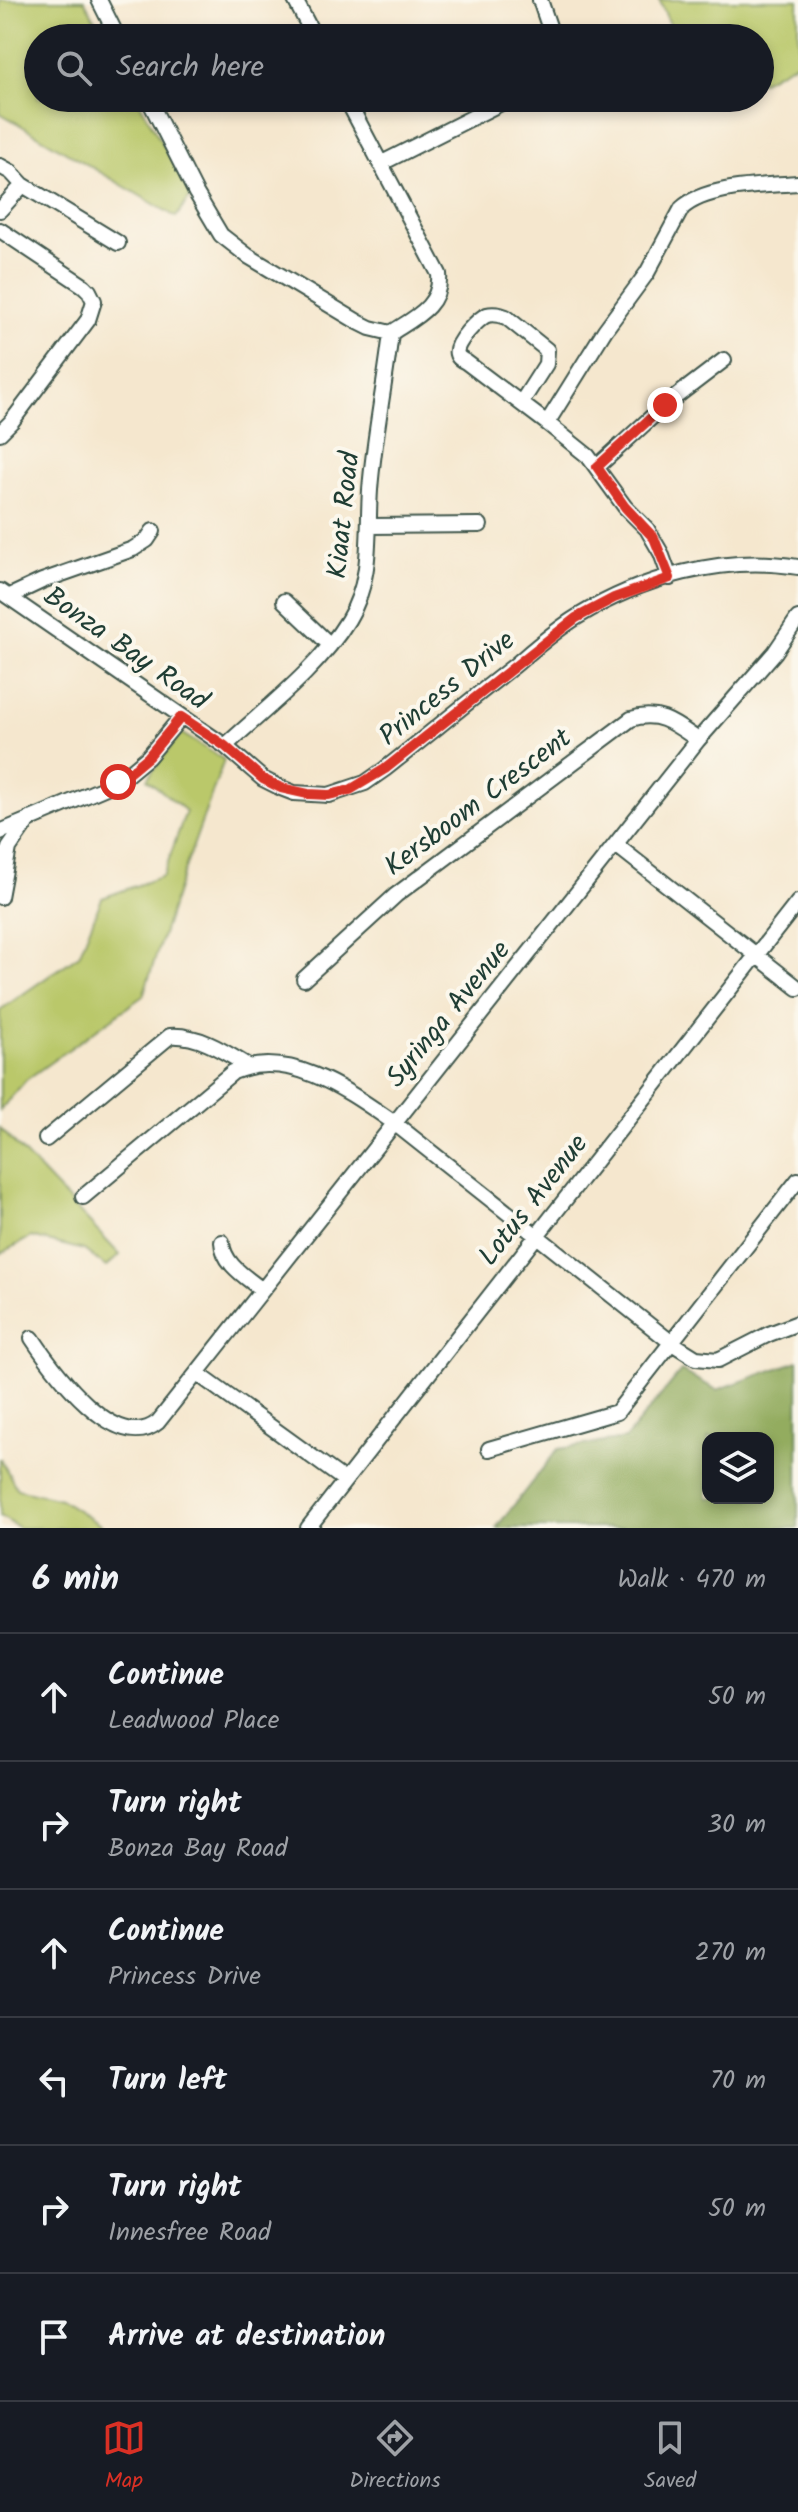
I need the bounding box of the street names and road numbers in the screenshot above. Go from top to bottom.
street label: Kiaat Road [315,448,374,581]
street label: Bonza Bay Road [33,575,219,724]
street label: Princess Drive [369,619,526,758]
street label: Kersboom Crescent [375,717,583,889]
street label: Syringa Avenue [375,931,523,1098]
street label: Lotus Avenue [468,1124,601,1277]

